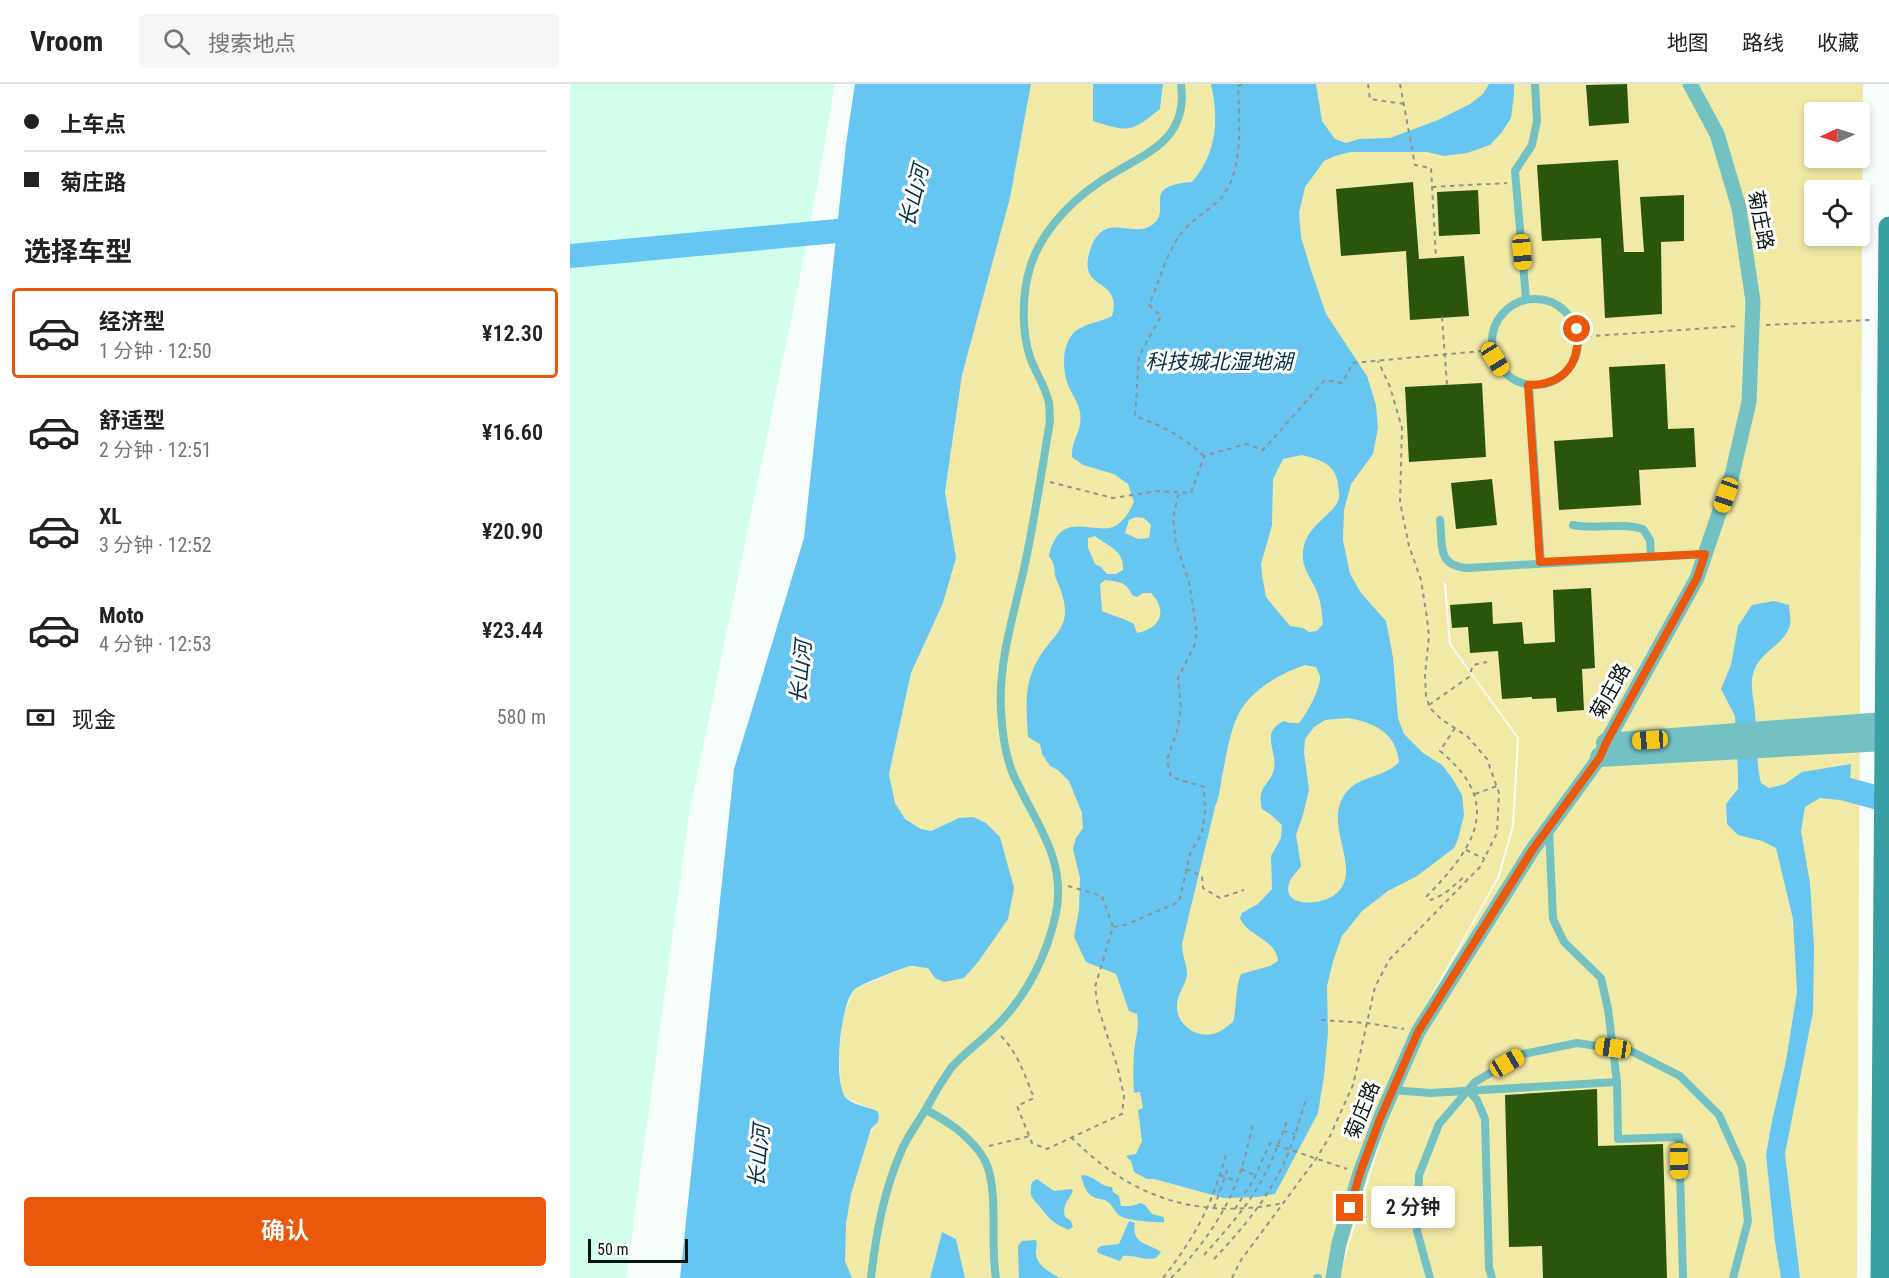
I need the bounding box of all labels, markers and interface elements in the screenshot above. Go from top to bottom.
search box [139,14,559,68]
text: Vroom [30,25,103,58]
icon: search [160,25,193,58]
text: 搜索地点 [208,31,296,56]
text: 地图 [1667,31,1709,55]
text: 路线 [1742,31,1784,55]
text: 收藏 [1817,31,1859,55]
north arrow [1804,102,1870,168]
map controls [1804,102,1870,246]
text: 上车点 [60,112,126,137]
water label: 长山河 [895,159,934,229]
text: 菊庄路 [60,170,126,195]
button: locate [1804,180,1870,246]
street label: 菊庄路 [1743,188,1779,252]
car [1511,233,1533,271]
text: 选择车型 [24,236,132,268]
icon: car [27,306,81,360]
text: 经济型 [99,309,165,334]
route start [1563,315,1590,342]
text: ¥12.30 [482,321,543,346]
text: 1 分钟 · 12:50 [99,339,212,363]
car [1478,339,1512,379]
water label: 科技城北湿地湖 [1146,350,1295,374]
icon: car [27,405,81,459]
text: 舒适型 [99,408,165,433]
text: ¥16.60 [482,420,543,445]
text: 2 分钟 · 12:51 [99,438,212,462]
car [1712,475,1740,515]
icon: car [27,504,81,558]
text: XL [99,504,122,529]
text: ¥20.90 [482,519,543,544]
text: 3 分钟 · 12:52 [99,533,212,557]
icon: car [27,603,81,657]
text: Moto [99,603,144,628]
text: ¥23.44 [482,618,543,643]
text: 4 分钟 · 12:53 [99,632,212,656]
water label: 长山河 [786,636,816,704]
street label: 菊庄路 [1585,659,1635,723]
icon: cash [24,701,57,734]
text: 580 m [497,705,546,729]
text: 现金 [72,707,116,732]
car [1631,730,1669,750]
car [1594,1037,1632,1059]
car [1487,1046,1527,1080]
street label: 菊庄路 [1340,1078,1384,1142]
water label: 长山河 [744,1120,774,1188]
car [1670,1143,1688,1179]
callout: 2 分钟 [1371,1187,1455,1229]
route end [1336,1194,1363,1221]
text: 2 分钟 [1386,1195,1440,1219]
button: 确认 [24,1197,546,1266]
scale bar [588,1236,688,1264]
text: 50 m [597,1240,629,1259]

